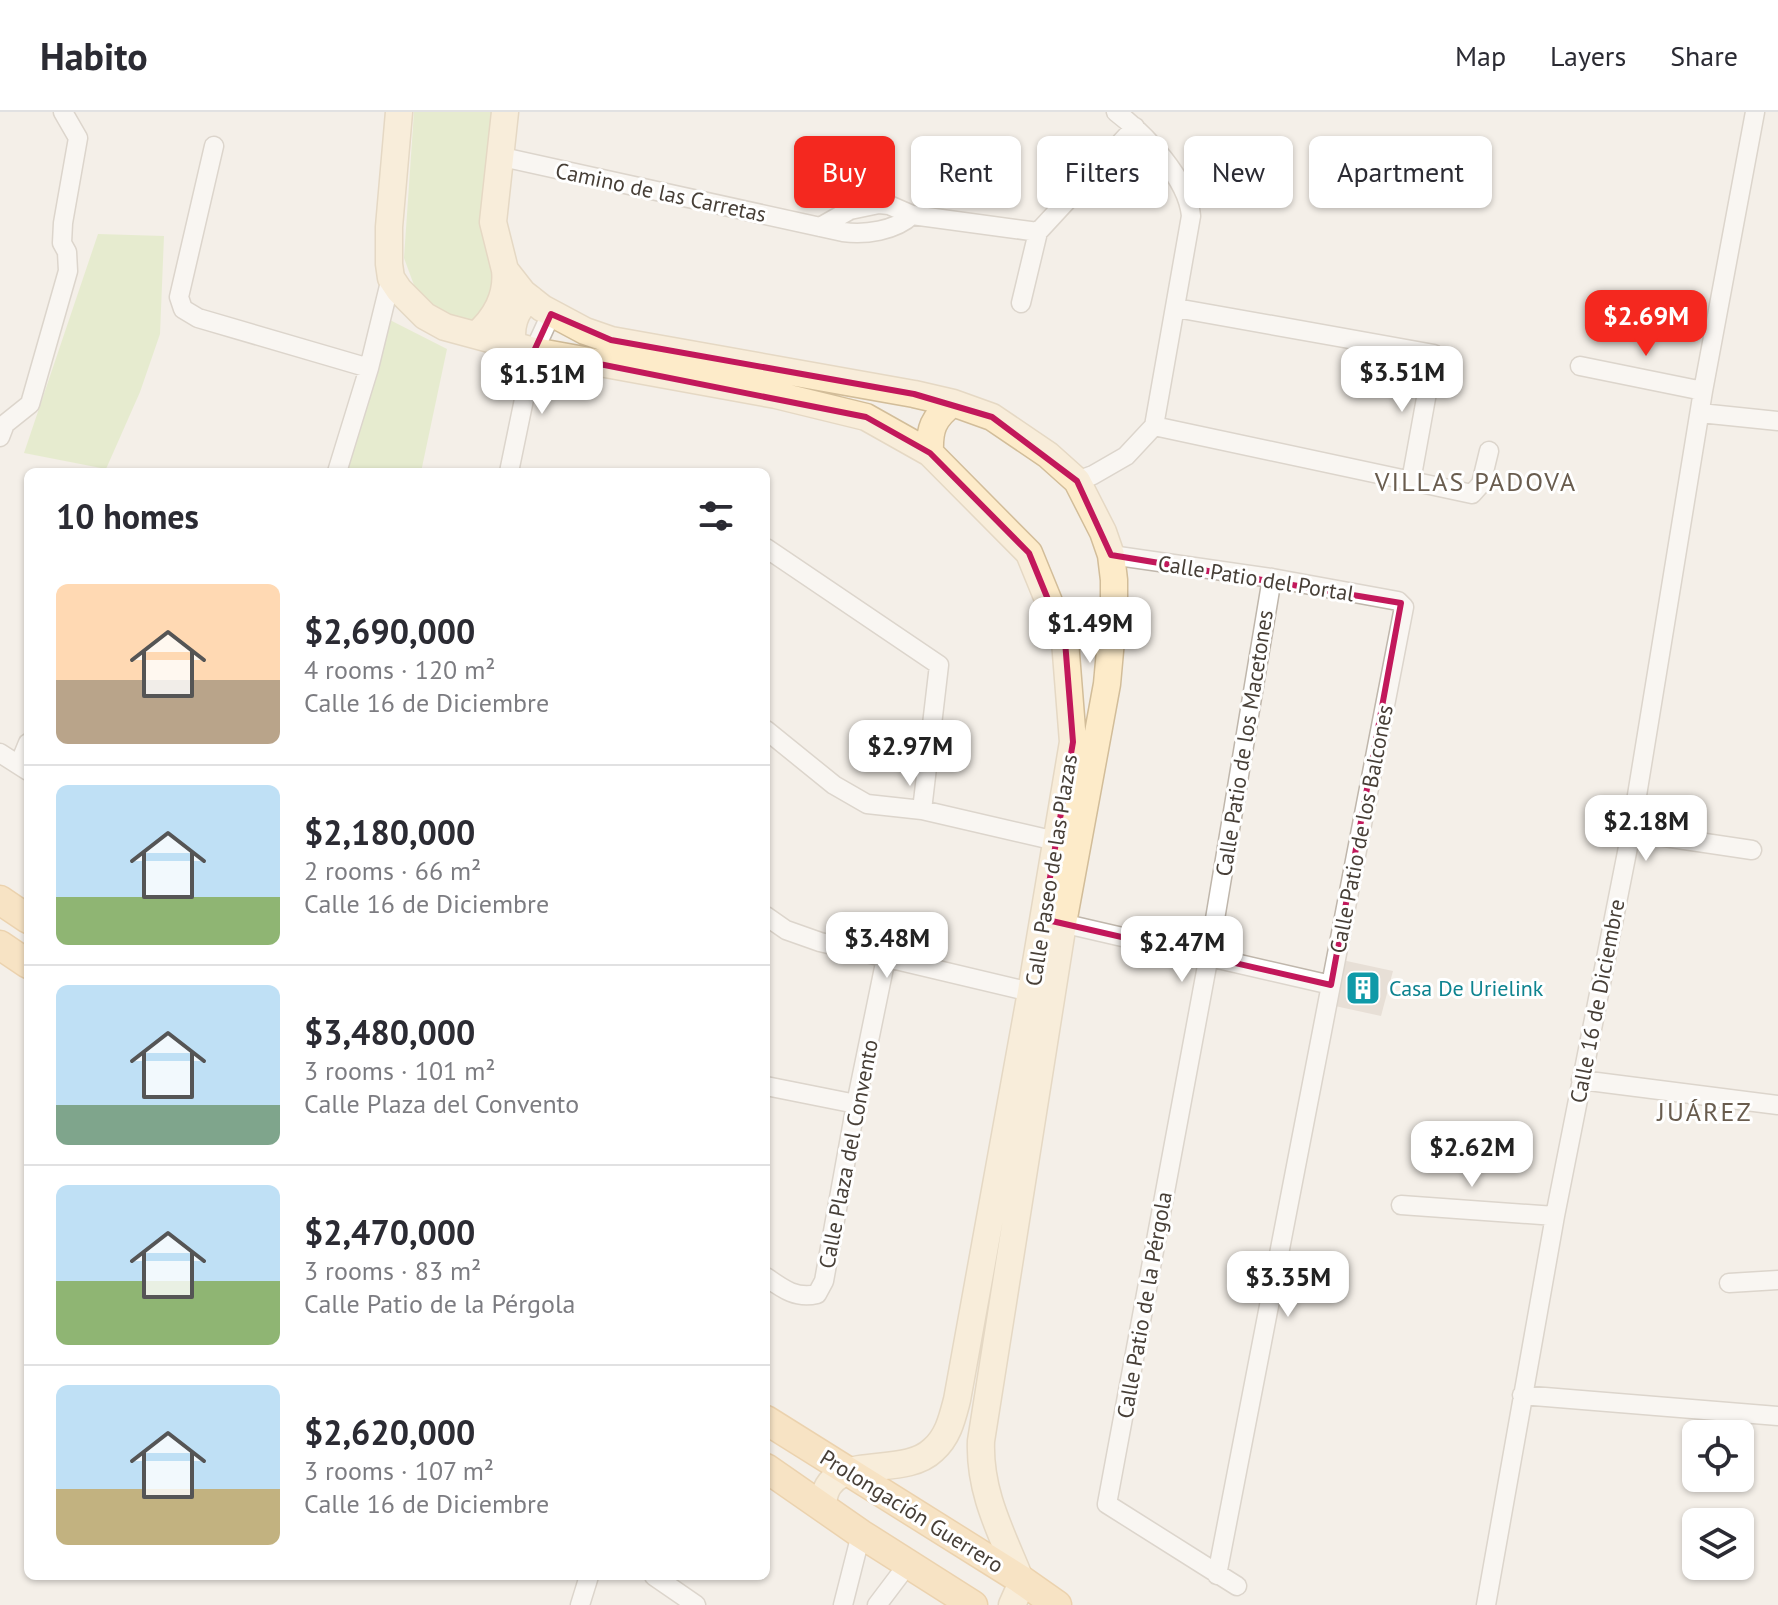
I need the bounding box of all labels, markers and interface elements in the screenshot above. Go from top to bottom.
text: Habito [40,31,148,80]
text: Map [1455,37,1506,74]
text: Layers [1550,37,1626,74]
text: Share [1670,37,1738,74]
chip: Buy [794,136,895,208]
chip: Rent [911,136,1021,208]
chip: Filters [1037,136,1168,208]
chip: New [1184,136,1293,208]
chip: Apartment [1309,136,1492,208]
street label: Camino de las Carretas [553,156,769,228]
pin: $2.69M [1581,290,1711,358]
text: $2.69M [1603,299,1689,332]
pin: $3.51M [1337,346,1467,414]
pin: $1.51M [477,348,607,416]
text: $3.51M [1359,355,1445,388]
text: $1.51M [499,357,585,390]
district label: VILLAS PADOVA [1374,465,1577,498]
text: 10 homes [56,494,199,538]
icon: filters [694,494,738,538]
street label: Calle Patio del Portal [1156,549,1357,607]
pin: $1.49M [1025,597,1155,665]
text: $1.49M [1047,606,1133,639]
street label: Calle Patio de los Macetones [1209,608,1279,878]
text: $2,690,000 [304,609,475,653]
icon: home [120,616,216,712]
text: 4 rooms · 120 m² [304,653,496,686]
text: Calle 16 de Diciembre [304,686,549,719]
street label: Calle Patio de los Balcones [1323,702,1399,956]
pin: $2.97M [845,720,975,788]
text: $2.97M [867,729,953,762]
street label: Calle Paseo de las Plazas [1019,752,1083,988]
pin: $2.18M [1581,795,1711,863]
text: $2.18M [1603,804,1689,837]
text: $2,180,000 [304,810,475,854]
icon: home [120,817,216,913]
text: 2 rooms · 66 m² [304,854,481,887]
text: Calle 16 de Diciembre [304,887,549,920]
street label: Calle 16 de Diciembre [1563,897,1631,1105]
pin: $3.48M [822,912,952,980]
pin: $2.47M [1117,916,1247,984]
text: $3.48M [844,921,930,954]
text: $2.47M [1139,925,1225,958]
building icon: Casa De Urielink [1344,969,1382,1007]
place label: Casa De Urielink [1389,974,1544,1002]
text: $3,480,000 [304,1010,475,1054]
icon: home [120,1017,216,1113]
street label: Calle Plaza del Convento [812,1037,884,1271]
text: 3 rooms · 101 m² [304,1054,496,1087]
text: Calle Plaza del Convento [304,1087,579,1120]
district label: JUÁREZ [1656,1095,1753,1128]
pin: $2.62M [1407,1121,1537,1189]
text: $2.62M [1429,1130,1515,1163]
street label: Calle Patio de la Pérgola [1110,1189,1178,1421]
text: $2,470,000 [304,1210,475,1254]
icon: home [120,1217,216,1313]
pin: $3.35M [1223,1251,1353,1319]
text: 3 rooms · 83 m² [304,1254,481,1287]
text: $3.35M [1245,1260,1331,1293]
text: Calle Patio de la Pérgola [304,1287,575,1320]
text: $2,620,000 [304,1410,475,1454]
icon: home [120,1417,216,1513]
map controls [1682,1420,1754,1580]
button: locate [1682,1420,1754,1492]
street label: Prolongación Guerrero [815,1443,1009,1579]
text: 3 rooms · 107 m² [304,1454,494,1487]
text: Calle 16 de Diciembre [304,1487,549,1520]
button: layers [1682,1508,1754,1580]

